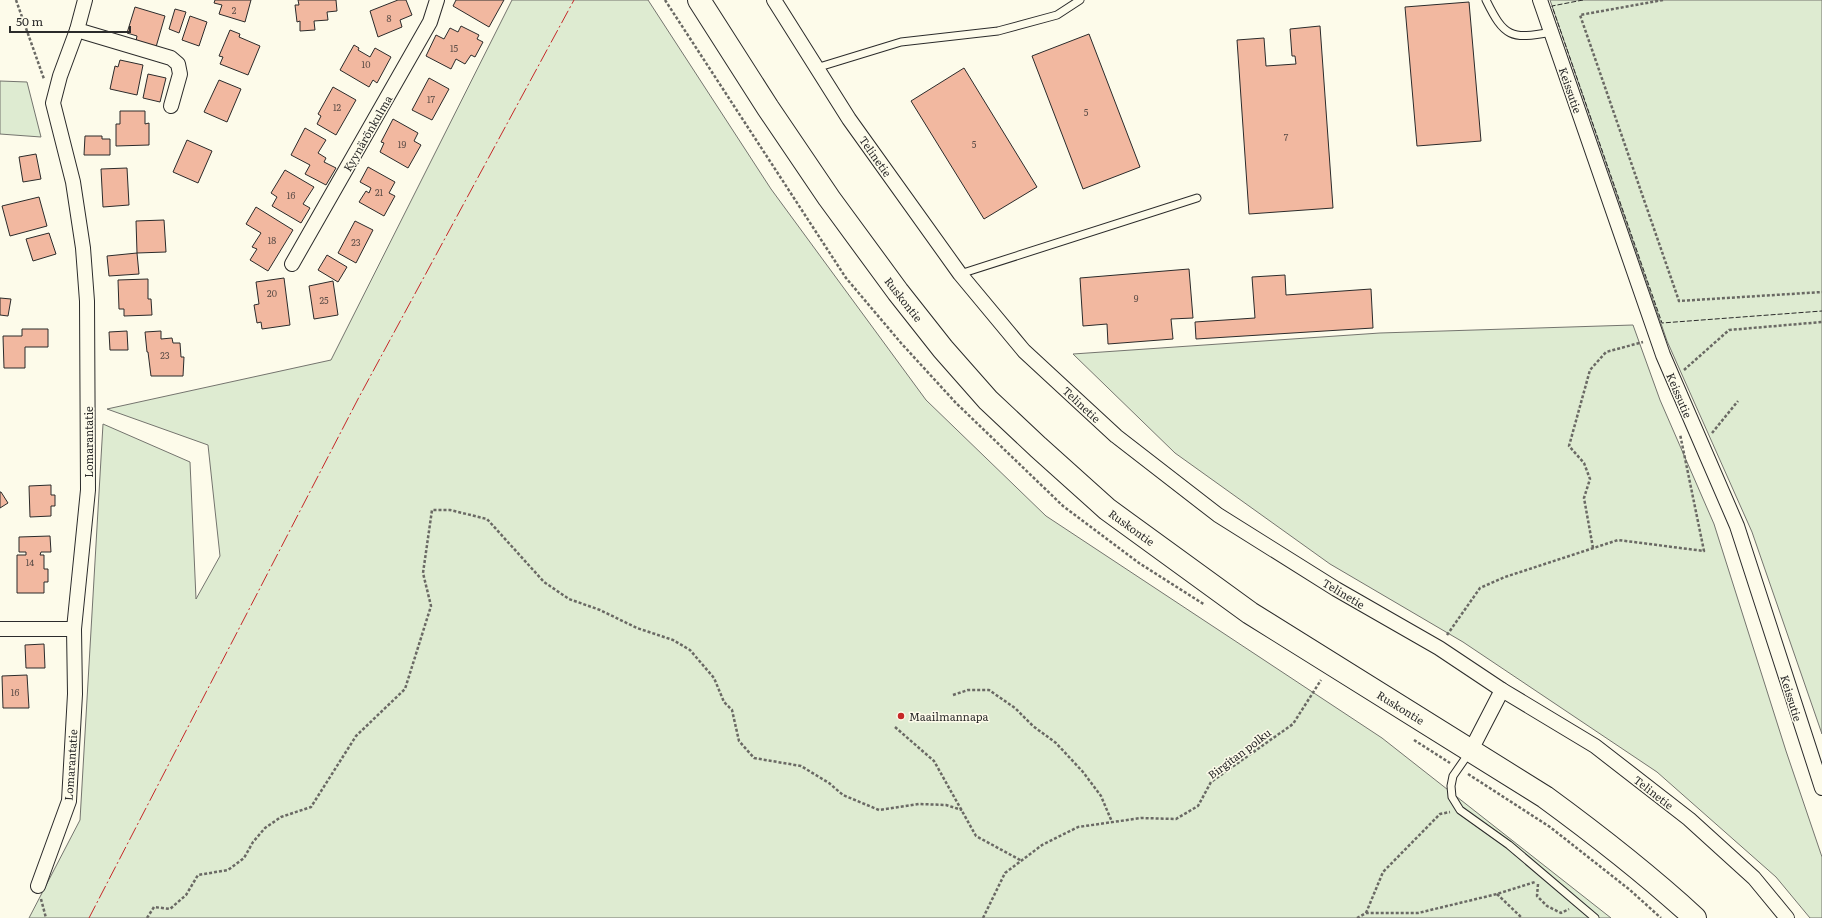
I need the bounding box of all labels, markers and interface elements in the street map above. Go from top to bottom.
house number: 2 [232,3,237,17]
scale bar [10,8,130,34]
house number: 8 [387,11,392,25]
text: 50 m [16,12,43,30]
house number: 15 [450,41,459,55]
house number: 10 [362,57,370,71]
street label: Keissutie [1556,65,1586,115]
street label: Kyynärönkulma [339,92,395,174]
house number: 17 [427,92,435,106]
house number: 12 [333,100,342,114]
house number: 5 [1084,105,1089,119]
house number: 7 [1284,130,1289,144]
street label: Telinetie [856,132,896,180]
house number: 19 [398,137,406,151]
house number: 5 [972,137,977,151]
house number: 21 [375,185,383,199]
house number: 16 [287,188,295,202]
house number: 18 [268,233,276,247]
house number: 23 [351,235,361,249]
street label: Ruskontie [881,273,927,325]
house number: 20 [267,286,277,300]
house number: 9 [1134,291,1139,305]
house number: 25 [319,293,329,307]
house number: 23 [160,348,170,362]
street label: Keissutie [1663,370,1697,420]
street label: Telinetie [1059,382,1105,426]
street label: Lomarantatie [80,406,96,478]
street label: Ruskontie [1106,505,1158,549]
house number: 14 [26,555,34,569]
street label: Telinetie [1320,574,1368,612]
street label: Keissutie [1777,673,1807,723]
house number: 16 [11,685,19,699]
street label: Ruskontie [1374,686,1428,728]
place label: Maailmannapa [909,708,989,724]
marker: Maailmannapa [896,711,906,721]
street label: Birgitan polku [1204,724,1274,782]
street label: Lomarantatie [60,728,80,801]
street label: Telinetie [1631,771,1678,813]

